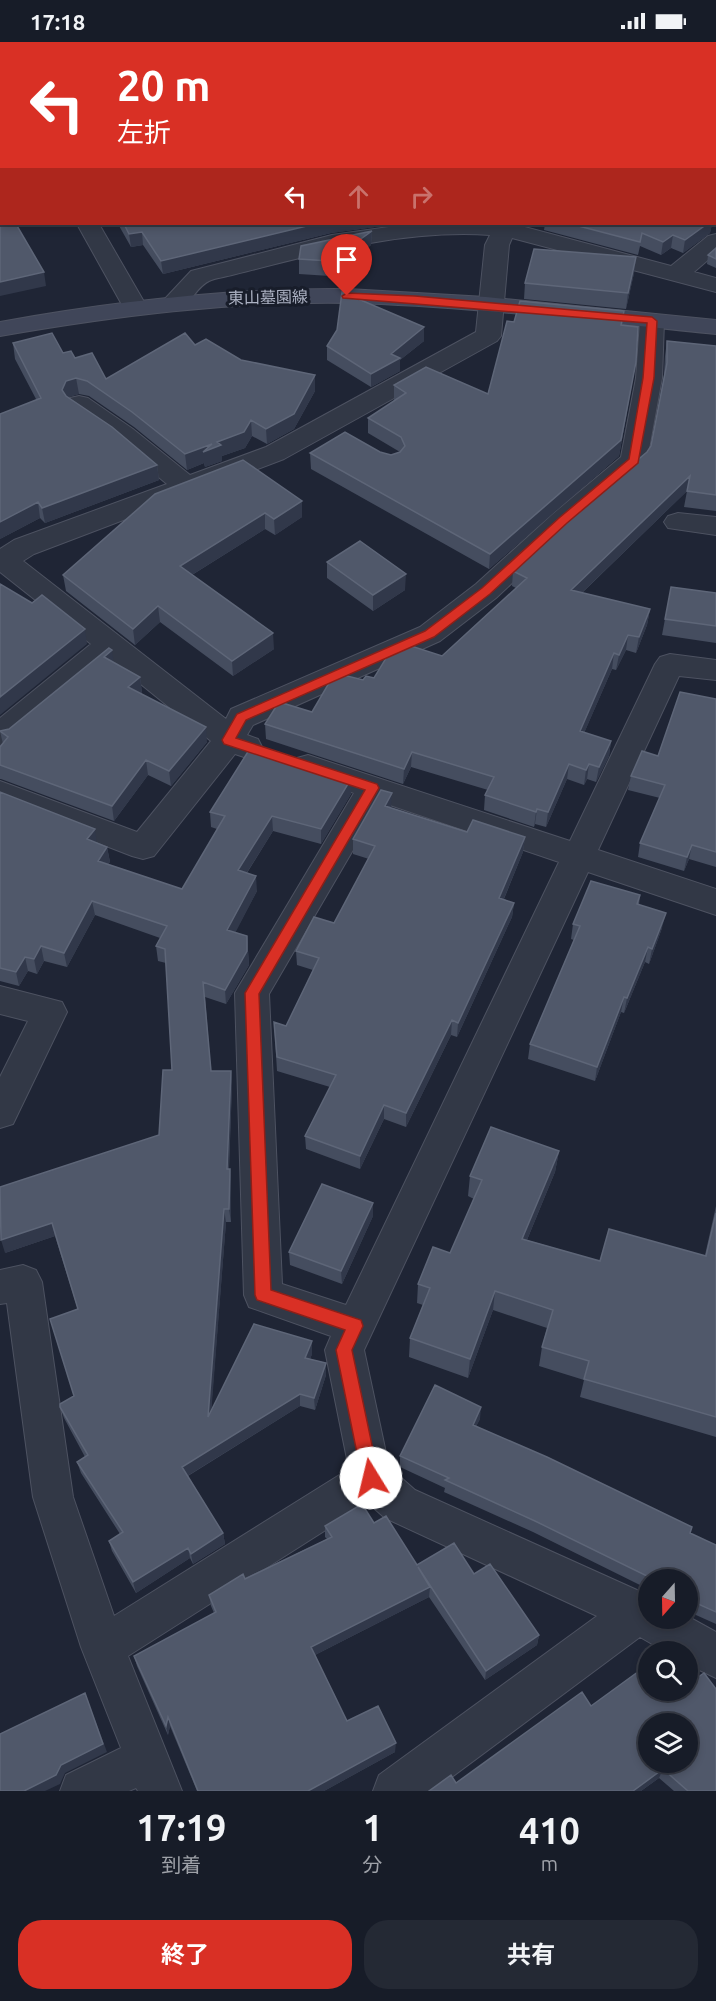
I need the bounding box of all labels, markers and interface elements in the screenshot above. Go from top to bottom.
text: 17:18 [30,9,85,34]
text: 20 m [117,62,211,109]
icon: left [18,66,96,144]
text: 左折 [117,117,171,147]
icon: left [279,180,312,213]
icon: ahead [342,180,375,213]
icon: right [405,180,438,213]
pin [321,234,372,296]
icon: arrive [330,243,363,276]
street label: 東山墓園線 [228,287,308,307]
position arrow [339,1446,403,1510]
north arrow [638,1569,698,1629]
map controls [638,1569,698,1773]
button: search [638,1641,698,1701]
button: layers [638,1713,698,1773]
text: 17:19 [136,1807,226,1848]
text: 1 [362,1807,383,1848]
text: 410 [519,1810,580,1851]
text: m [541,1852,558,1875]
text: 到着 [161,1853,201,1876]
text: 分 [363,1853,383,1876]
button: 終了 [18,1920,352,1989]
button: 共有 [364,1920,698,1989]

